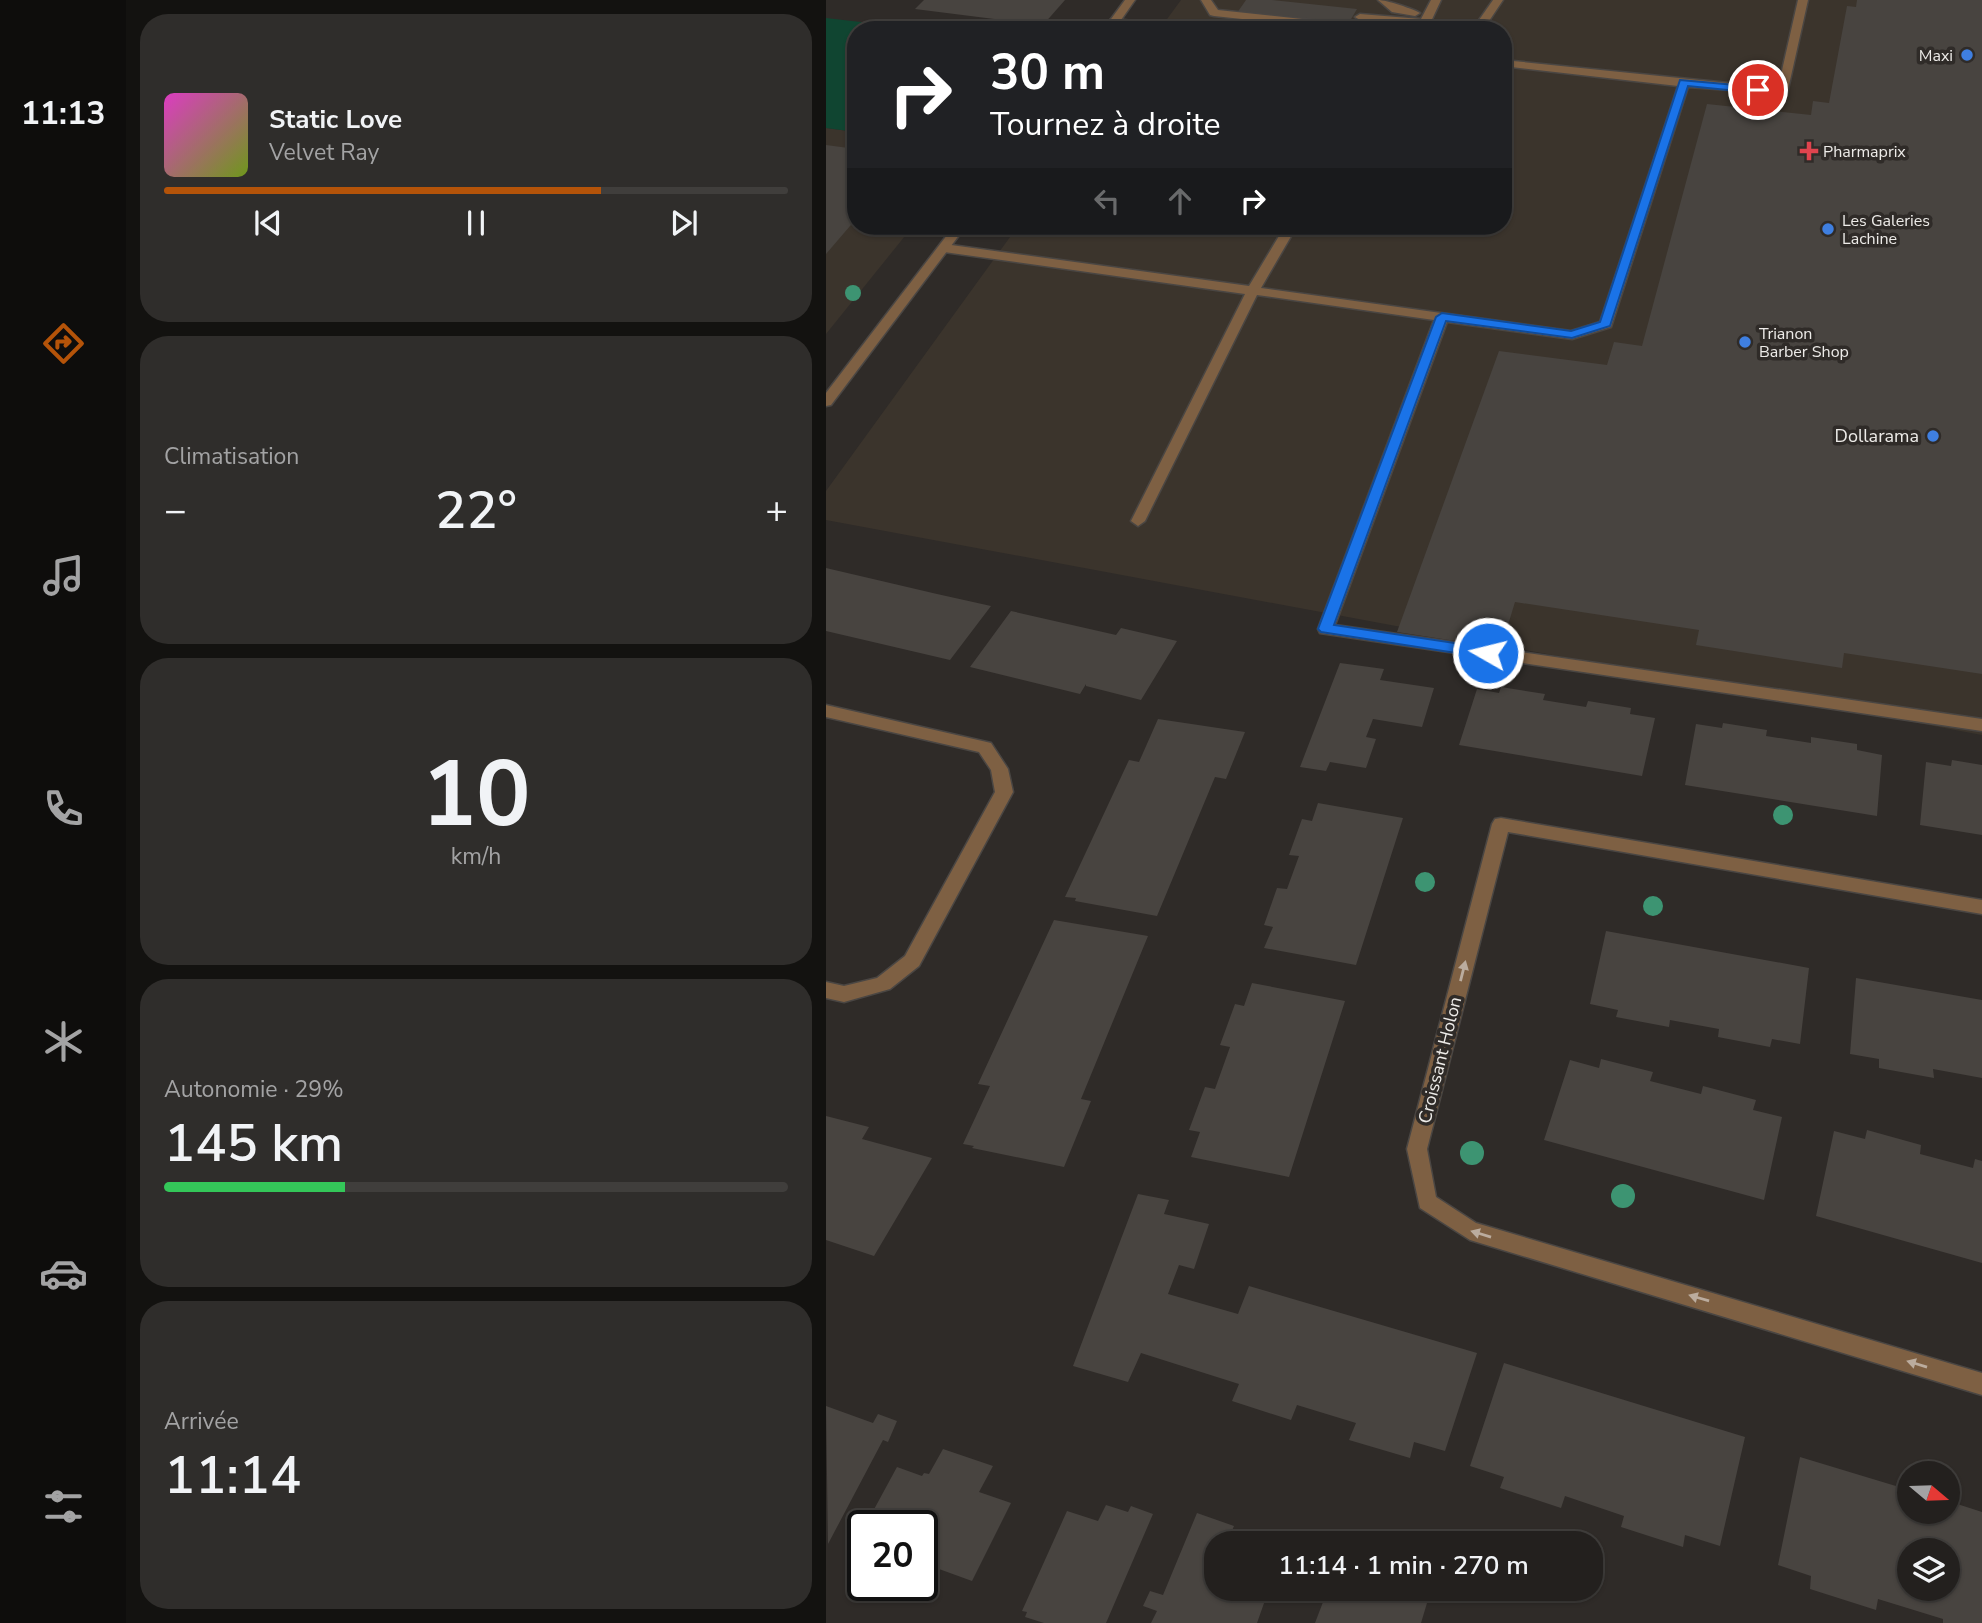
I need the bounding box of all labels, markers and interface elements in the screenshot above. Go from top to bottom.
text: 30 m [990,39,1105,106]
place label: Maxi [1919,45,1953,67]
marker: Maxi [1959,47,1975,63]
icon: right [875,49,966,140]
pin [1728,60,1788,120]
icon: arrive [1739,71,1777,109]
text: 11:13 [21,92,105,135]
text: Static Love [269,102,402,137]
text: Tournez à droite [990,103,1221,146]
text: Velvet Ray [269,137,379,168]
place label: Pharmaprix [1823,141,1906,163]
marker: Pharmaprix [1801,143,1817,159]
icon: left [1088,182,1126,220]
icon: ahead [1161,182,1199,220]
icon: right [1234,182,1272,220]
icon: previous [249,204,287,242]
icon: pause [457,204,495,242]
icon: next [665,204,703,242]
place label: Les Galeries Lachine [1842,210,1930,250]
marker: Les Galeries Lachine [1820,221,1836,237]
icon: directions [39,319,88,368]
place label: Trianon Barber Shop [1759,323,1849,363]
marker: Trianon Barber Shop [1737,334,1753,350]
place label: Dollarama [1835,424,1919,448]
marker: Dollarama [1925,428,1941,444]
text: Climatisation [164,441,299,472]
text: 22° [435,475,517,546]
text: − [164,485,187,536]
text: + [765,485,788,536]
icon: music [39,551,88,600]
position arrow [1451,616,1525,690]
text: 10 [421,733,531,857]
icon: phone [39,784,88,833]
text: km/h [451,841,501,872]
one-way arrow [1458,960,1468,981]
street label: Croissant Holon [1413,994,1467,1126]
icon: climate [39,1017,88,1066]
text: Autonomie · 29% [164,1074,344,1105]
text: 145 km [164,1108,343,1179]
one-way arrow [1470,1229,1491,1239]
icon: car [39,1249,88,1298]
one-way arrow [1688,1292,1710,1303]
one-way arrow [1906,1358,1927,1369]
text: Arrivée [164,1406,239,1437]
text: 11:14 [164,1440,301,1511]
north arrow [1897,1461,1960,1524]
map controls [1897,1461,1960,1601]
icon: filters [39,1482,88,1531]
speed limit sign: 20 [847,1510,938,1601]
button: layers [1897,1538,1960,1601]
text: 11:14 · 1 min · 270 m [1278,1548,1529,1583]

